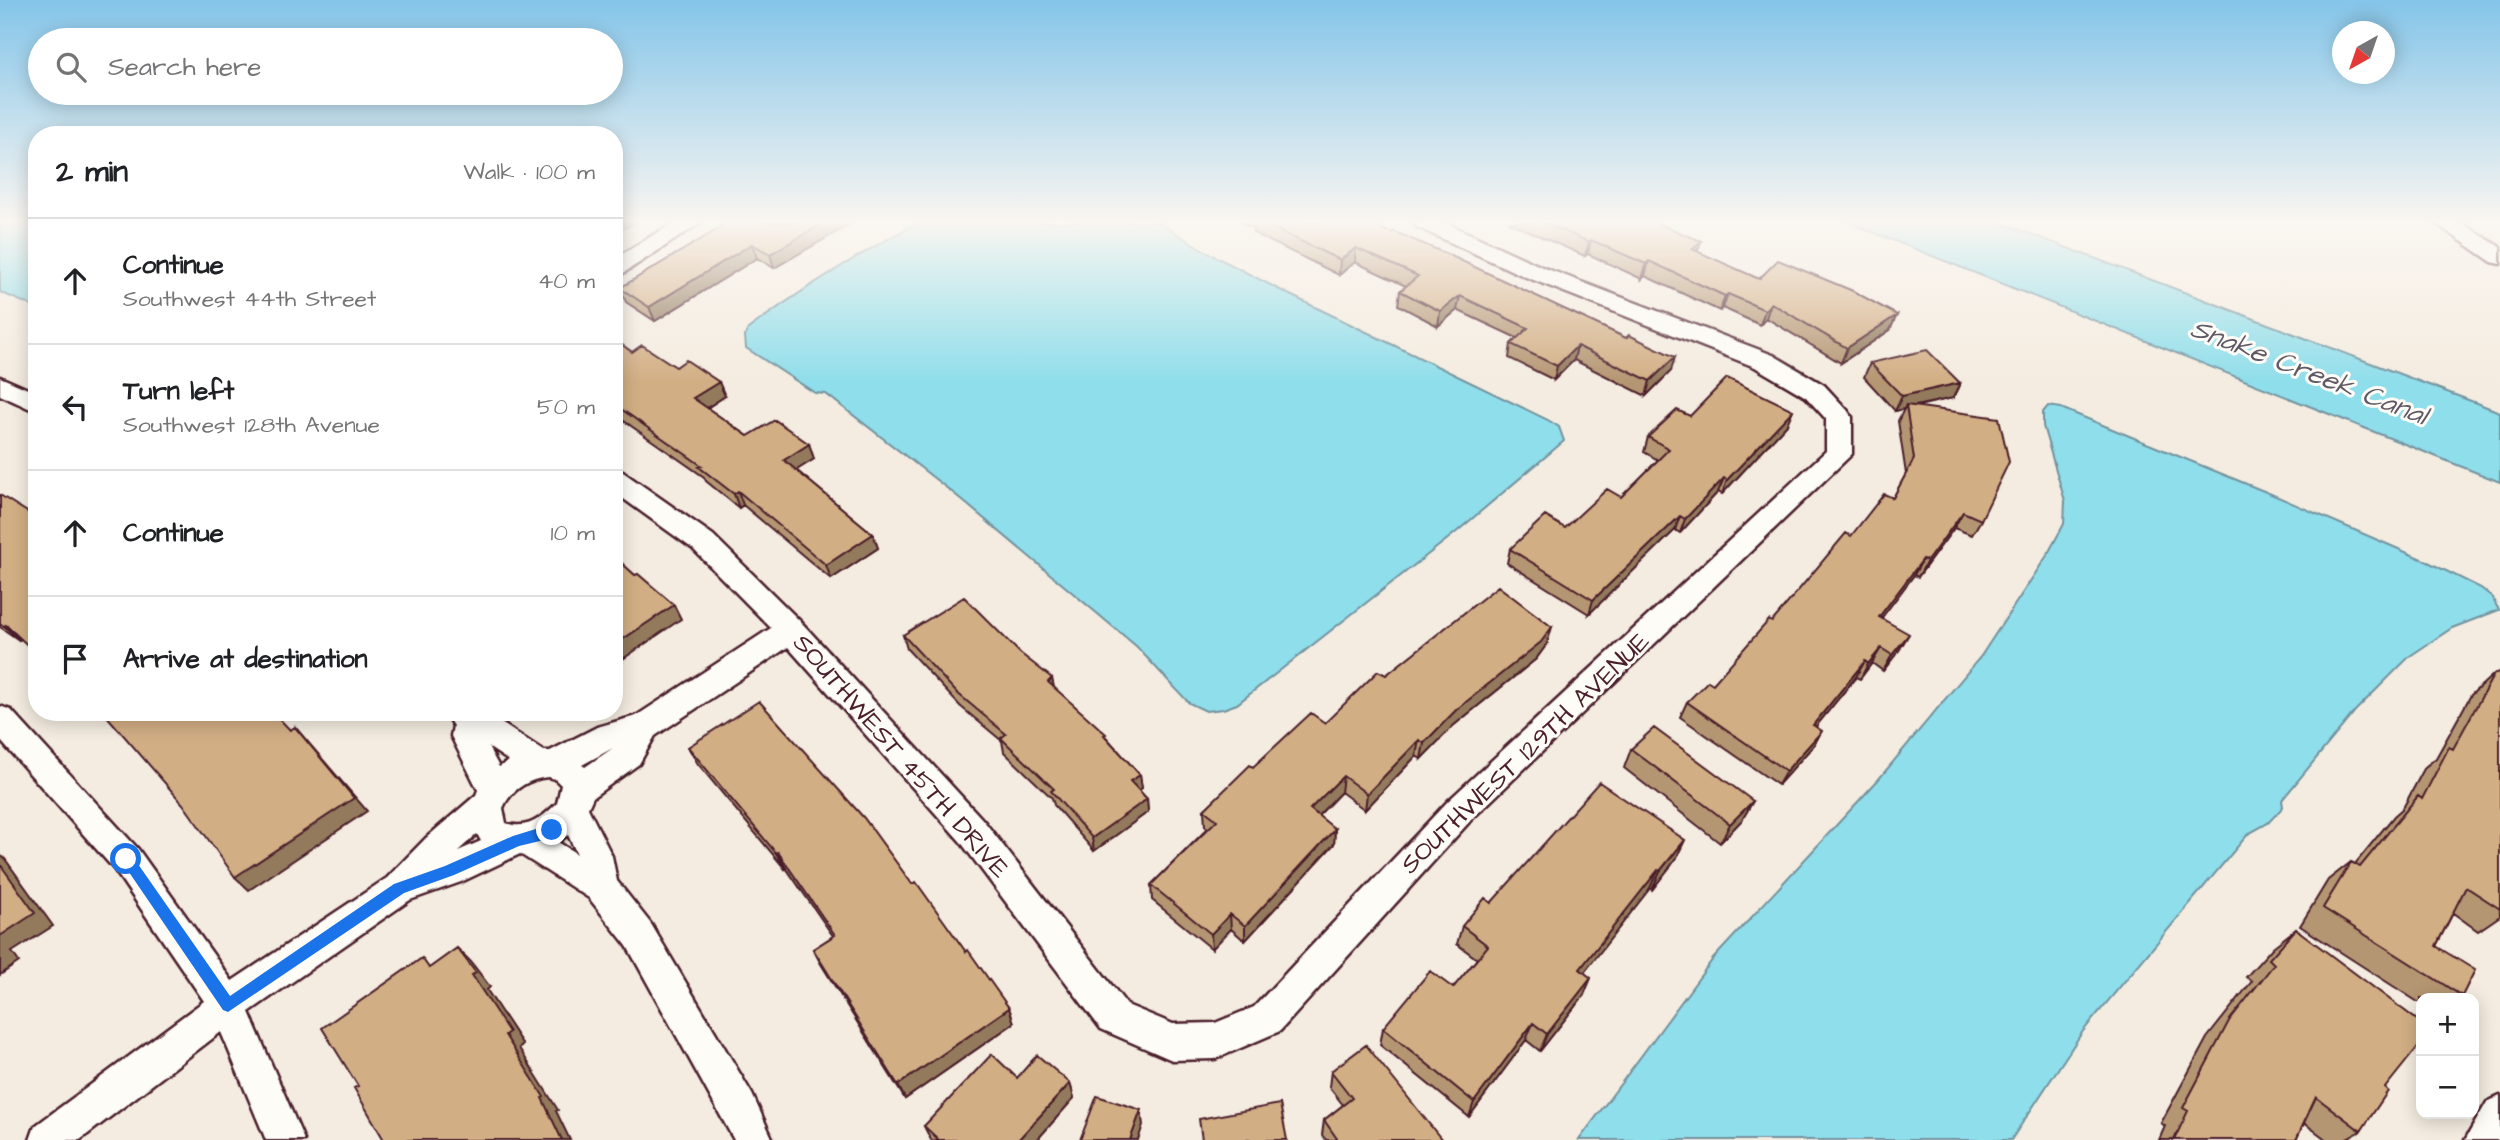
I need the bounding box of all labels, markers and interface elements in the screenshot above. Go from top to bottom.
north arrow [2332,21,2395,84]
search box [28,28,623,105]
icon: search [52,48,90,86]
text: Search here [108,49,261,85]
text: 2 min [56,151,128,193]
text: Walk · 100 m [463,156,595,188]
text: Continue [123,247,224,283]
icon: ahead [56,262,94,300]
text: 40 m [538,265,595,297]
text: Southwest 44th Street [123,283,376,315]
water label: Snake Creek Canal [2185,309,2436,436]
text: Turn left [123,373,234,409]
icon: left [56,388,94,426]
text: 50 m [537,391,595,423]
text: Southwest 128th Avenue [123,409,380,441]
icon: ahead [56,514,94,552]
text: Continue [123,515,224,551]
text: 10 m [550,517,595,549]
street label: SOUTHWEST 129TH AVENUE [1392,624,1658,882]
street label: SOUTHWEST 45TH DRIVE [785,626,1017,886]
icon: arrive [56,640,94,678]
text: Arrive at destination [123,641,368,677]
route end [536,814,567,845]
route start [110,843,141,874]
map controls [2416,993,2479,1119]
button: + [2416,993,2479,1056]
button: − [2416,1056,2479,1119]

